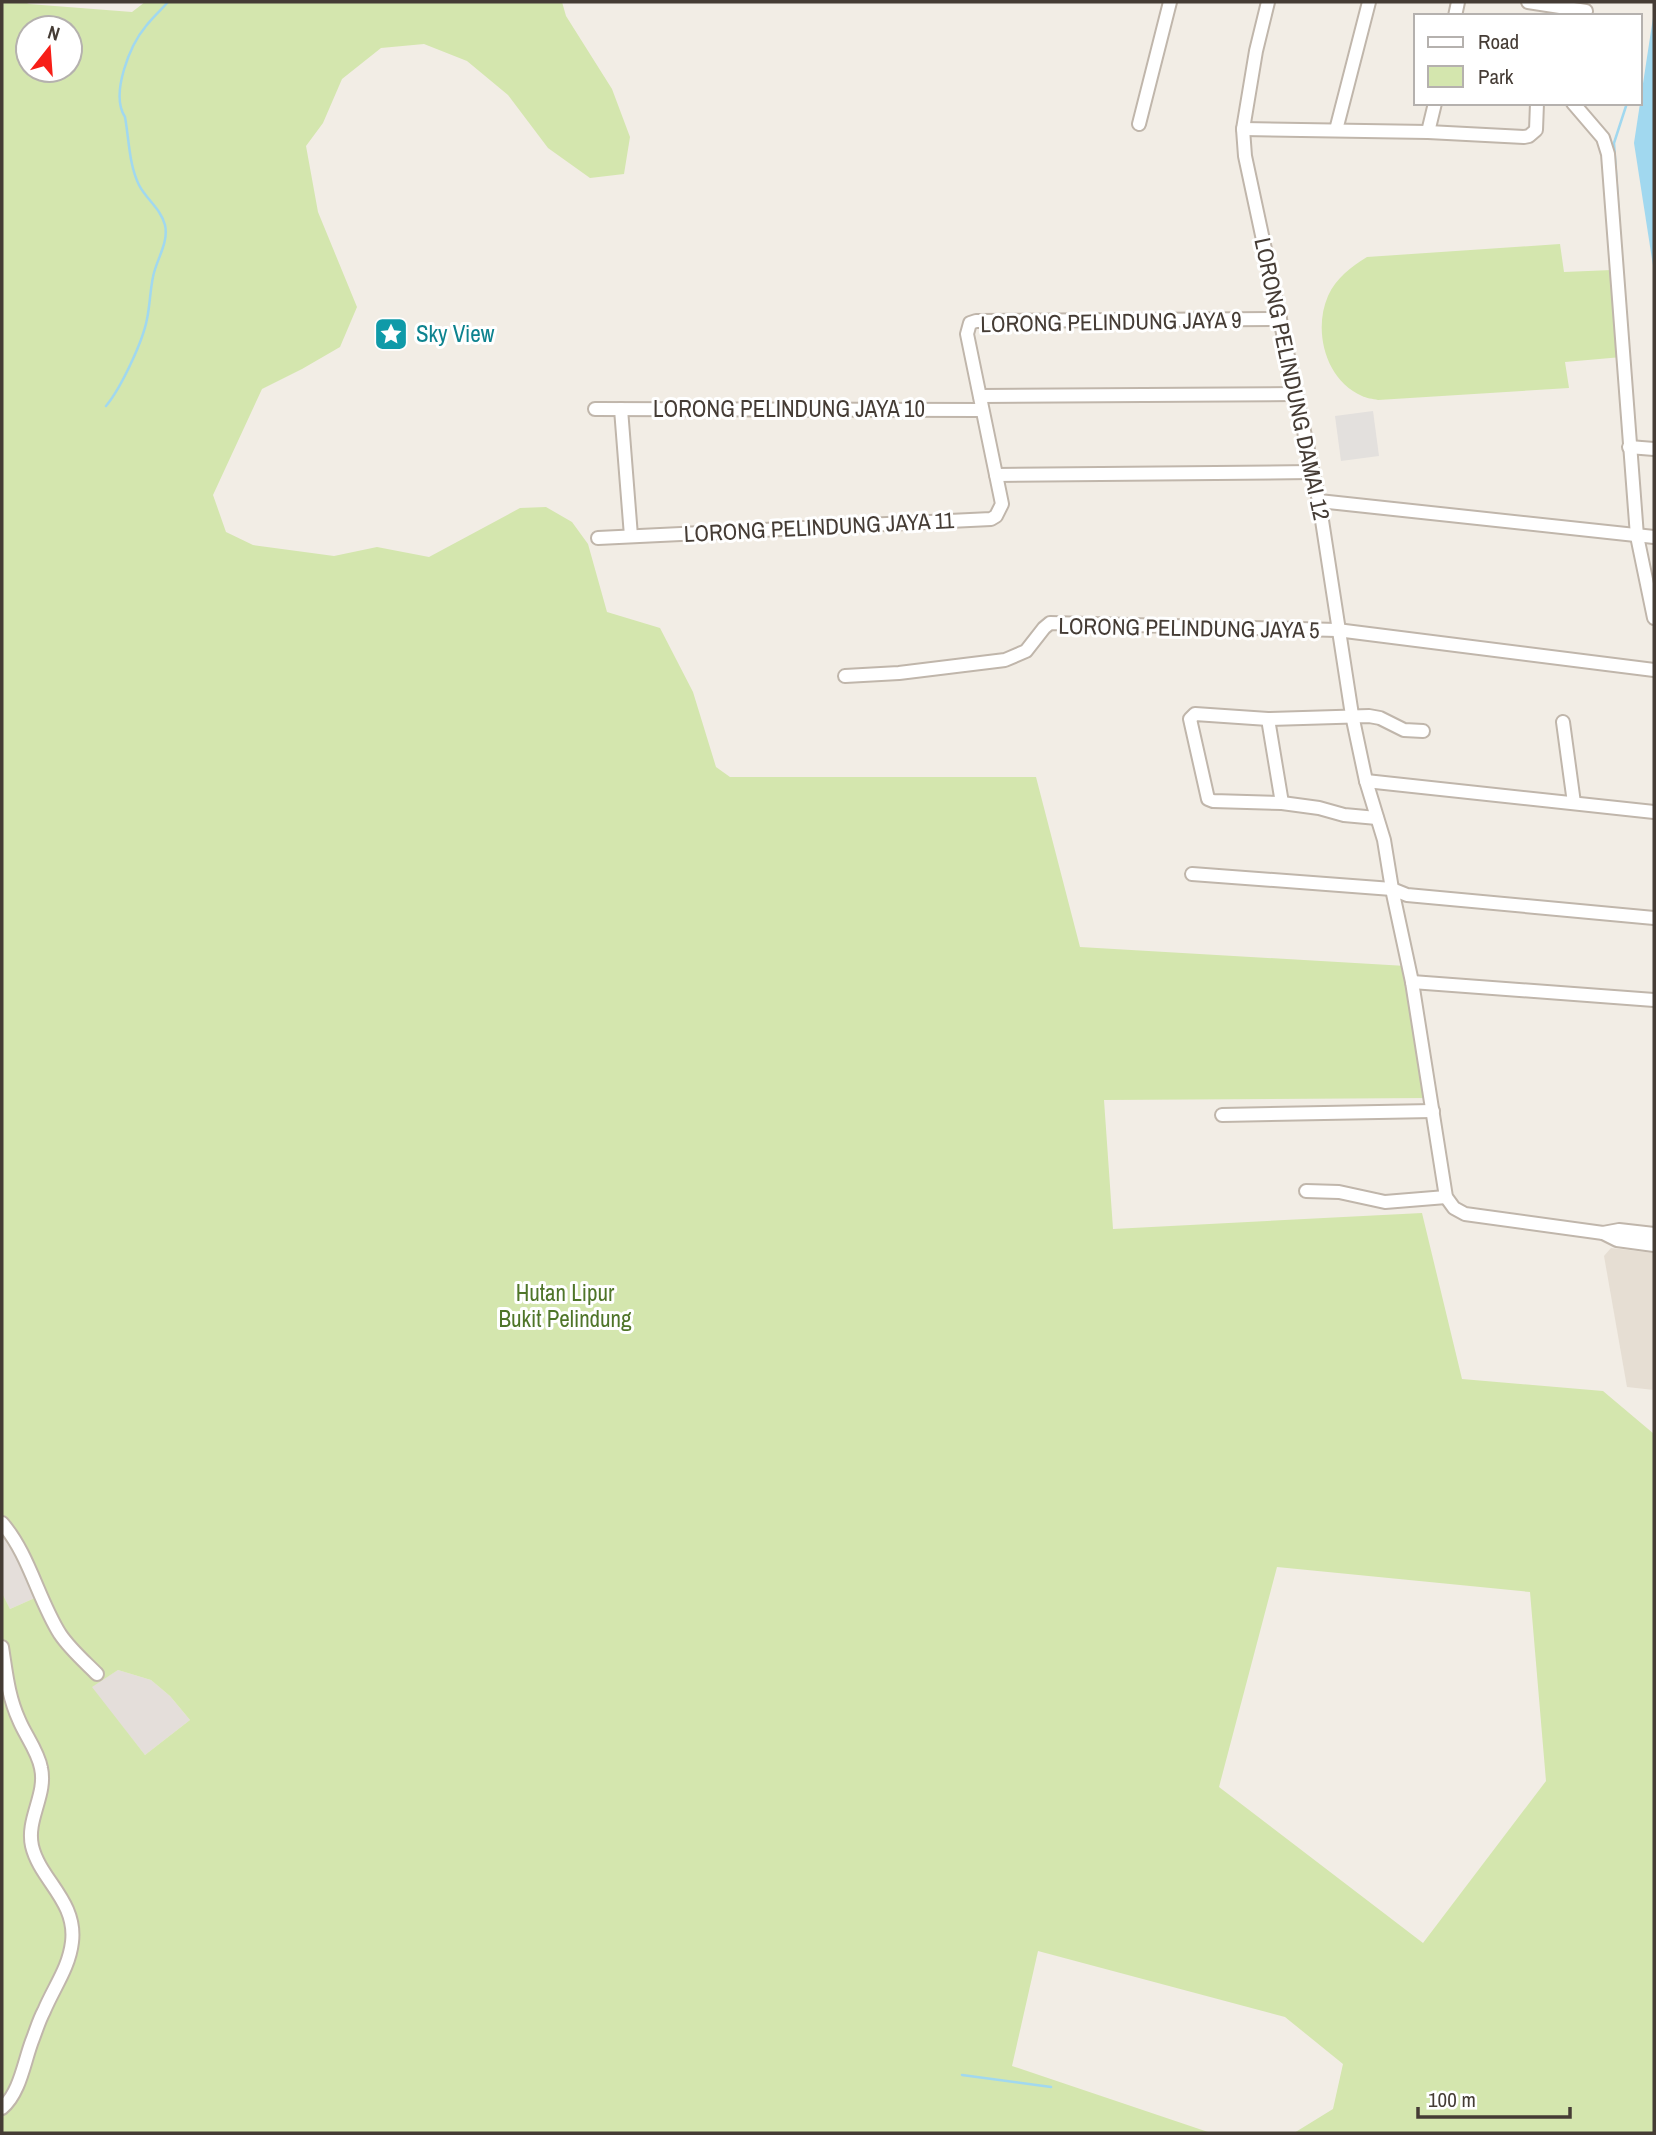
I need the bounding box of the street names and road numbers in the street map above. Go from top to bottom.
street label: LORONG PELINDUNG DAMAI 12 [1247,235,1338,523]
street label: LORONG PELINDUNG JAYA 9 [980,304,1242,339]
street label: LORONG PELINDUNG JAYA 10 [653,393,925,424]
street label: LORONG PELINDUNG JAYA 11 [683,504,955,549]
street label: LORONG PELINDUNG JAYA 5 [1058,610,1320,645]

